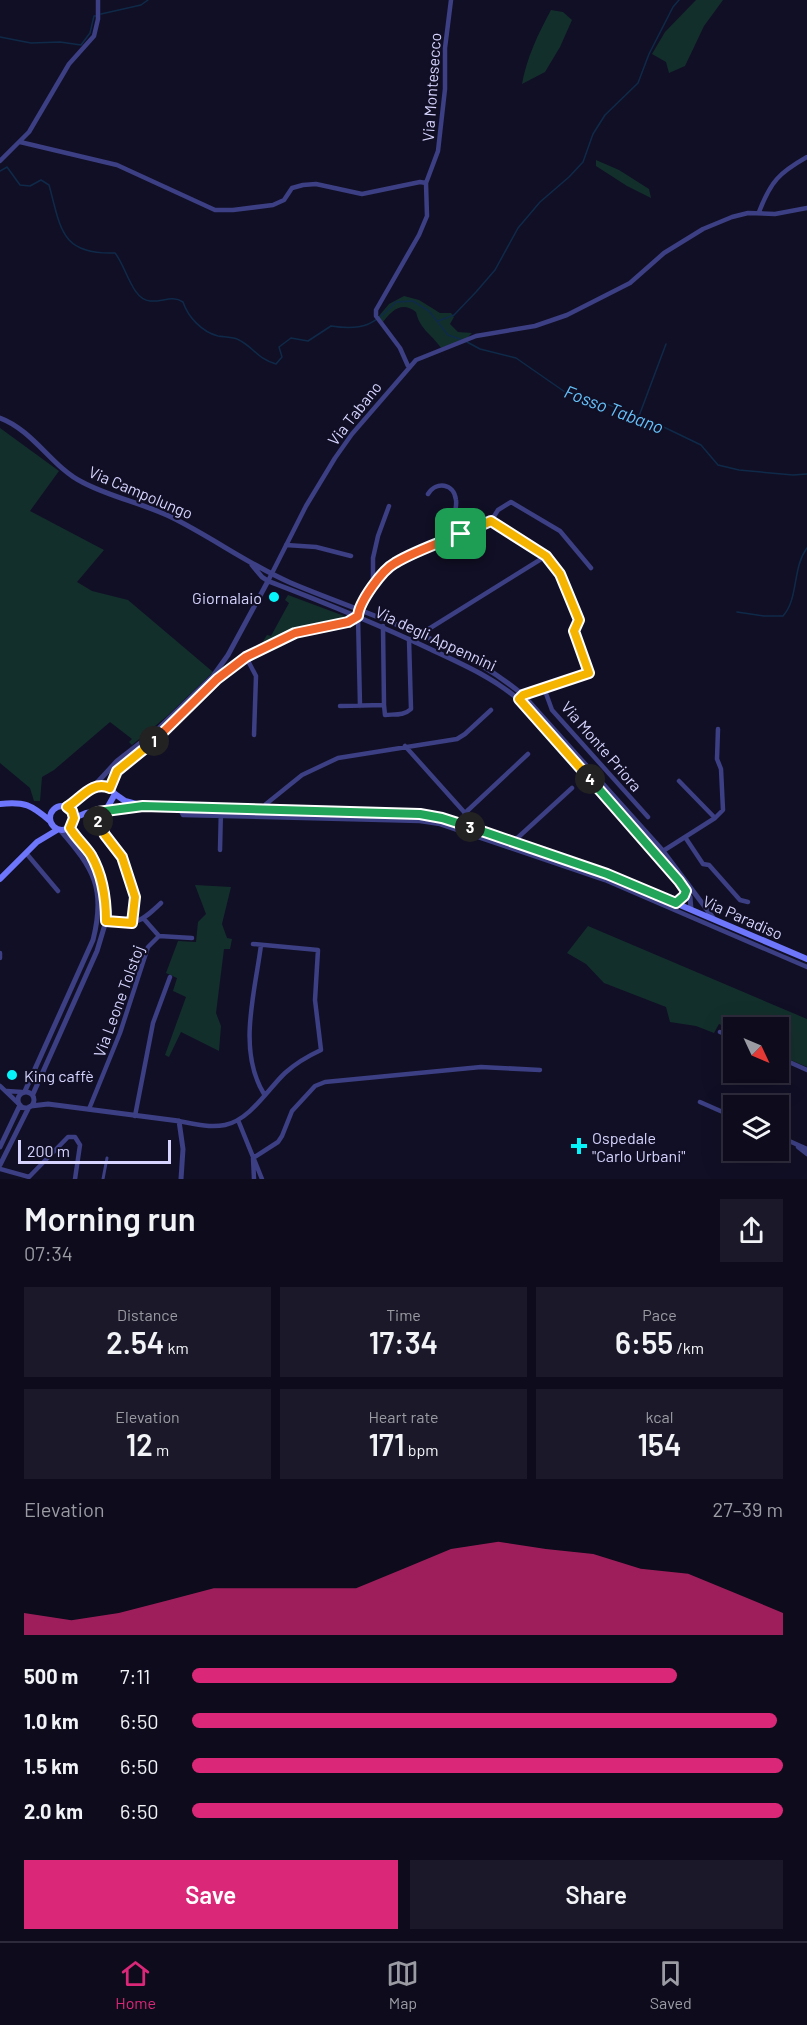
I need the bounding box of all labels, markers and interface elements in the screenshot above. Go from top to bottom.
street label: Via Montesecco [418,32,444,142]
street label: Via Tabano [323,377,385,449]
water label: Fosso Tabano [561,380,667,438]
street label: Via Campolungo [86,461,196,523]
pin [435,508,486,559]
icon: arrive [444,517,477,550]
place label: Giornalaio [192,588,262,607]
marker: Giornalaio [267,590,281,604]
street label: Via degli Appennini [372,602,500,674]
street label: Via Monte Priora [558,697,646,795]
pin: 1 [139,726,169,756]
text: 1 [151,731,157,750]
pin: 4 [575,764,605,794]
text: 4 [585,769,595,788]
pin: 2 [83,806,113,836]
text: 2 [94,811,102,830]
pin: 3 [455,812,485,842]
text: 3 [466,817,474,836]
street label: Via Paradiso [700,891,786,943]
street label: Via Leone Tolstoj [89,942,147,1060]
north arrow [723,1017,789,1083]
map controls [723,1017,789,1161]
place label: King caffè [24,1066,94,1085]
marker: King caffè [5,1068,19,1082]
button: layers [723,1095,789,1161]
place label: Ospedale "Carlo Urbani" [592,1128,685,1165]
scale bar [18,1137,171,1164]
marker: Ospedale "Carlo Urbani" [570,1137,588,1155]
text: 200 m [27,1141,70,1160]
text: Morning run [24,1198,196,1238]
button: share [720,1199,783,1262]
text: 07:34 [24,1241,73,1265]
text: Distance [117,1305,178,1324]
text: Time [386,1305,421,1324]
text: Pace [642,1305,677,1324]
text: 2.54 [106,1324,164,1360]
text: 17:34 [369,1324,438,1360]
text: 6:55 [615,1324,673,1360]
text: km [164,1338,189,1357]
text: /km [673,1338,704,1357]
text: Elevation [115,1407,180,1426]
text: Heart rate [368,1407,439,1426]
text: kcal [646,1407,673,1426]
text: 12 [126,1426,153,1462]
text: 171 [368,1426,404,1462]
text: 154 [637,1426,682,1462]
text: m [153,1440,169,1459]
text: bpm [404,1440,439,1459]
text: Elevation [24,1497,105,1521]
text: 27–39 m [713,1497,783,1521]
text: 500 m [24,1664,78,1688]
text: 7:11 [120,1664,150,1688]
text: 1.0 km [24,1709,79,1733]
text: 6:50 [120,1709,159,1733]
text: 1.5 km [24,1754,79,1778]
text: 6:50 [120,1754,159,1778]
text: 2.0 km [24,1799,83,1823]
text: 6:50 [120,1799,159,1823]
button: Save [24,1860,398,1929]
button: Share [410,1860,783,1929]
tab: Home [115,1957,156,2012]
tab: Map [386,1957,419,2012]
tab: Saved [650,1957,692,2012]

